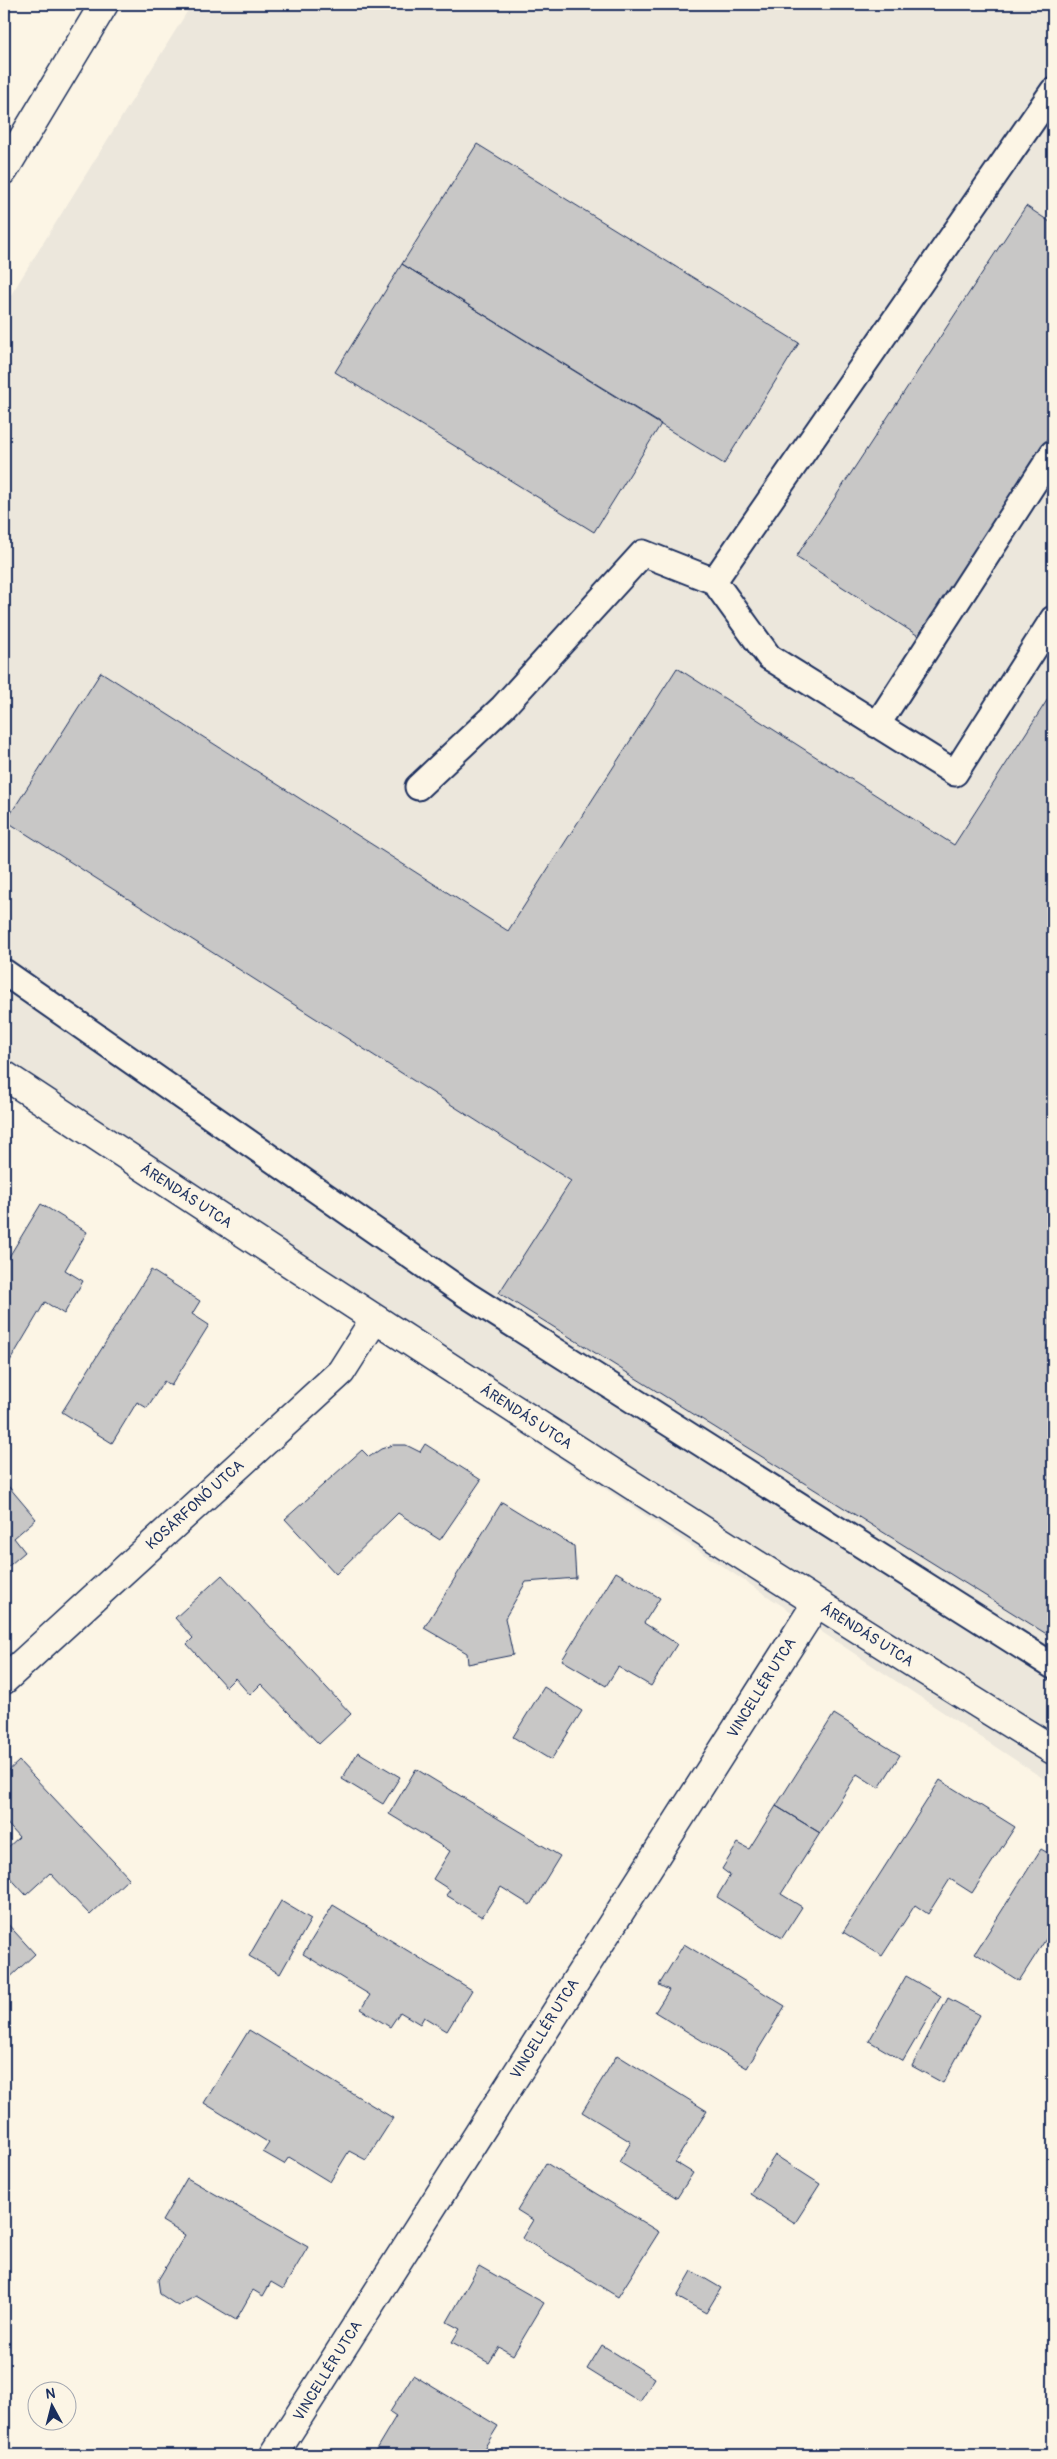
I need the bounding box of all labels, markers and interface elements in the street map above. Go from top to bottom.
street label: ÁRENDÁS UTCA [136,1159,236,1233]
street label: ÁRENDÁS UTCA [476,1380,576,1454]
street label: KOSÁRFONÓ UTCA [142,1456,248,1554]
street label: ÁRENDÁS UTCA [817,1599,917,1671]
street label: VINCELLÉR UTCA [723,1634,801,1742]
street label: VINCELLÉR UTCA [506,1975,584,2083]
street label: VINCELLÉR UTCA [289,2317,367,2425]
north arrow [28,2382,78,2432]
text: N [45,2385,56,2403]

